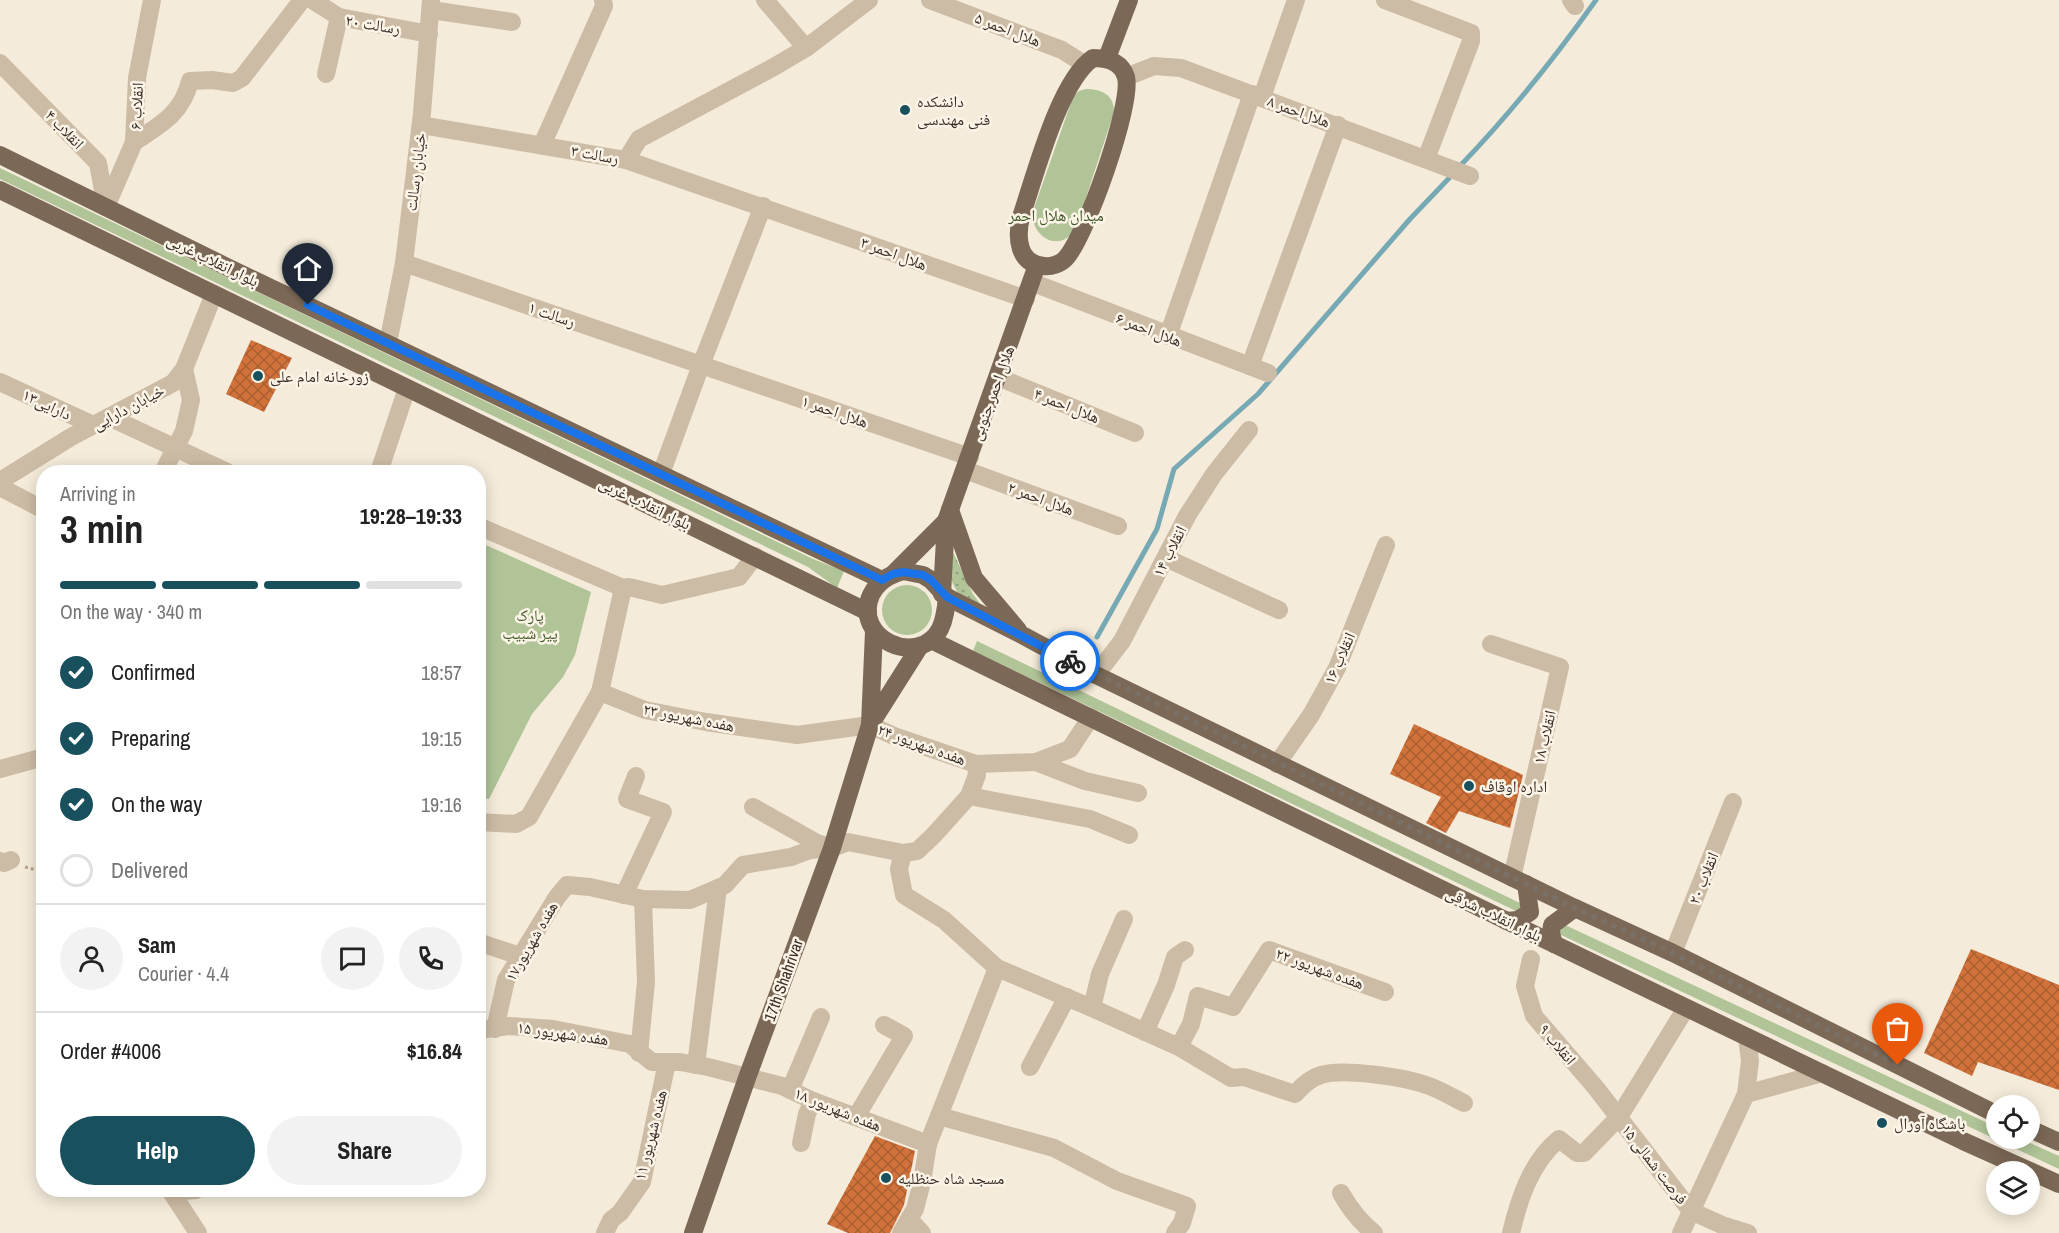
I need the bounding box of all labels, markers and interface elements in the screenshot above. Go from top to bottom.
street label: هلال احمر ۵ [972,6,1044,52]
street label: رسالت ۲۰ [344,9,402,39]
street label: انقلاب ۶ [124,82,148,130]
street label: هلال‌احمر ۸ [1265,89,1333,133]
place label: دانشکده فنی مهندسی [917,90,990,130]
marker: دانشکده فنی مهندسی [898,103,912,117]
street label: انقلاب ۴ [41,104,89,154]
street label: خیابان رسالت [399,132,431,212]
street label: رسالت ۳ [569,139,621,169]
park label: میدان هلال احمر [1007,204,1104,226]
street label: بلوار انقلاب غربی [163,228,263,292]
street label: هلال احمر ۳ [858,231,930,275]
pin [282,243,333,305]
icon: home [291,252,324,285]
street label: رسالت ۱ [526,296,578,332]
street label: هلال احمر ۶ [1113,306,1185,352]
street label: هلال احمر جنوبی [965,342,1019,444]
place label: زورخانه امام علی [270,365,369,387]
marker: زورخانه امام علی [251,369,265,383]
street label: خیابان دارایی [88,379,168,435]
street label: هلال احمر ۴ [1031,382,1103,428]
street label: دارایی۱۳ [19,383,75,425]
street label: هلال احمر ۱ [799,389,871,433]
street label: بلوار انقلاب غربی [595,471,695,535]
street label: هلال احمر ۲ [1005,476,1077,520]
text: Arriving in [60,480,136,507]
text: 19:28–19:33 [360,501,462,531]
text: 3 min [60,503,144,555]
street label: انقلاب ۱۴ [1147,522,1191,580]
text: On the way · 340 m [60,598,202,625]
park label: پارک پیر شبیب [502,604,558,644]
street label: انقلاب ۱۶ [1318,629,1360,687]
courier [1040,631,1100,691]
icon: bike [1054,645,1087,678]
icon: check [60,656,93,689]
text: Confirmed [111,657,195,687]
text: 18:57 [421,659,462,686]
street label: هفده شهریور ۲۳ [642,697,736,737]
street label: انقلاب ۱۸ [1527,708,1561,766]
street label: هفده شهریور ۲۴ [875,718,969,770]
icon: check [60,722,93,755]
text: Preparing [111,723,190,753]
text: 19:15 [421,725,462,752]
place label: اداره اوقاف [1481,775,1547,797]
marker: اداره اوقاف [1462,779,1476,793]
icon: check [60,788,93,821]
text: On the way [111,789,202,819]
text: 19:16 [421,791,462,818]
street label: انقلاب ۲۰ [1683,849,1723,907]
text: Delivered [111,855,188,885]
street label: بلوار انقلاب شرقی [1442,881,1546,947]
street label: هفده شهریور۱۷ [499,897,563,985]
button: person [60,927,123,990]
button: chat [321,927,384,990]
button: phone [399,927,462,990]
text: Sam [138,930,176,960]
street label: 17th Shahrivar [758,935,808,1024]
street label: هفده شهریور ۲۲ [1273,942,1367,994]
text: Courier · 4.4 [138,960,229,987]
pin [1872,1003,1923,1065]
icon: bag [1881,1012,1914,1045]
street label: هفده شهریور ۱۵ [516,1016,610,1050]
street label: انقلاب ۹ [1534,1019,1582,1069]
text: Order #4006 [60,1036,161,1066]
text: $16.84 [407,1036,462,1066]
street label: هفده شهریور ۱۸ [791,1082,885,1136]
street label: هفده شهریور ۱۱ [628,1088,672,1182]
map controls [1986,1095,2040,1215]
button: locate [1986,1095,2040,1149]
place label: باشگاه آورال [1894,1112,1965,1134]
button: Help [60,1116,255,1185]
button: Share [267,1116,462,1185]
marker: باشگاه آورال [1875,1116,1889,1130]
street label: فرصت شمالی ۱۵ [1617,1119,1693,1209]
button: layers [1986,1161,2040,1215]
place label: مسجد شاه حنظلیه [898,1167,1004,1189]
marker: مسجد شاه حنظلیه [879,1171,893,1185]

